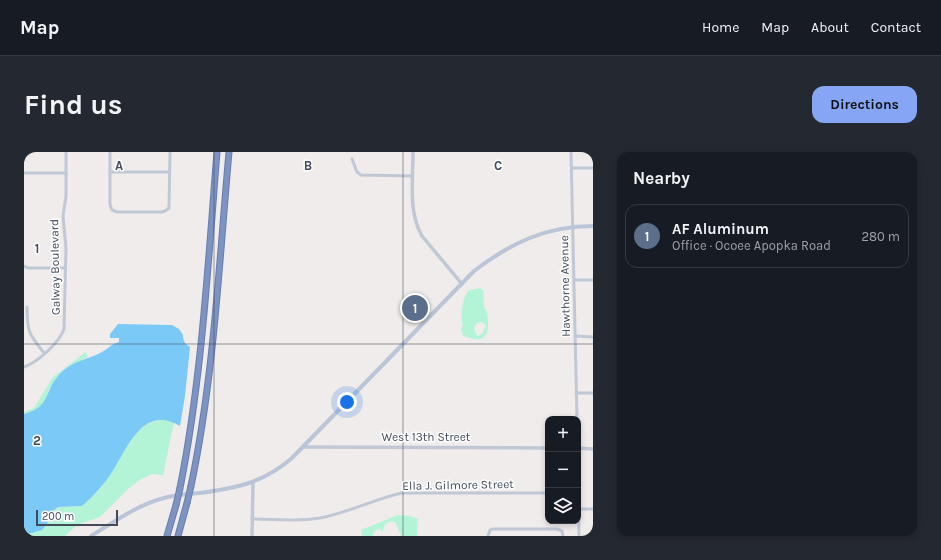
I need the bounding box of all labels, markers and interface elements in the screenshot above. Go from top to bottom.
text: Map [20,17,59,39]
text: Home [702,19,739,36]
text: Map [761,19,789,36]
text: About [811,19,849,36]
text: Contact [871,19,921,36]
button: Directions [812,86,917,123]
text: Find us [24,88,123,121]
text: A [115,158,123,173]
text: B [304,158,312,173]
text: C [494,158,502,173]
text: Nearby [633,168,690,188]
street label: Galway Boulevard [47,219,63,315]
text: AF Aluminum [672,220,769,238]
text: 1 [645,229,649,244]
text: 280 m [862,229,900,244]
street label: Hawthorne Avenue [557,235,573,337]
text: Office · Ocoee Apopka Road [672,238,831,253]
text: 1 [35,241,39,256]
pin: 1 [402,293,428,323]
your location [337,392,357,412]
map controls [545,416,581,524]
button: + [545,416,581,452]
street label: West 13th Street [382,430,471,444]
text: 2 [33,433,41,448]
button: − [545,452,581,488]
street label: Ella J. Gilmore Street [402,477,514,493]
button: layers [545,488,581,524]
scale bar [36,508,118,527]
text: 200 m [42,510,74,523]

